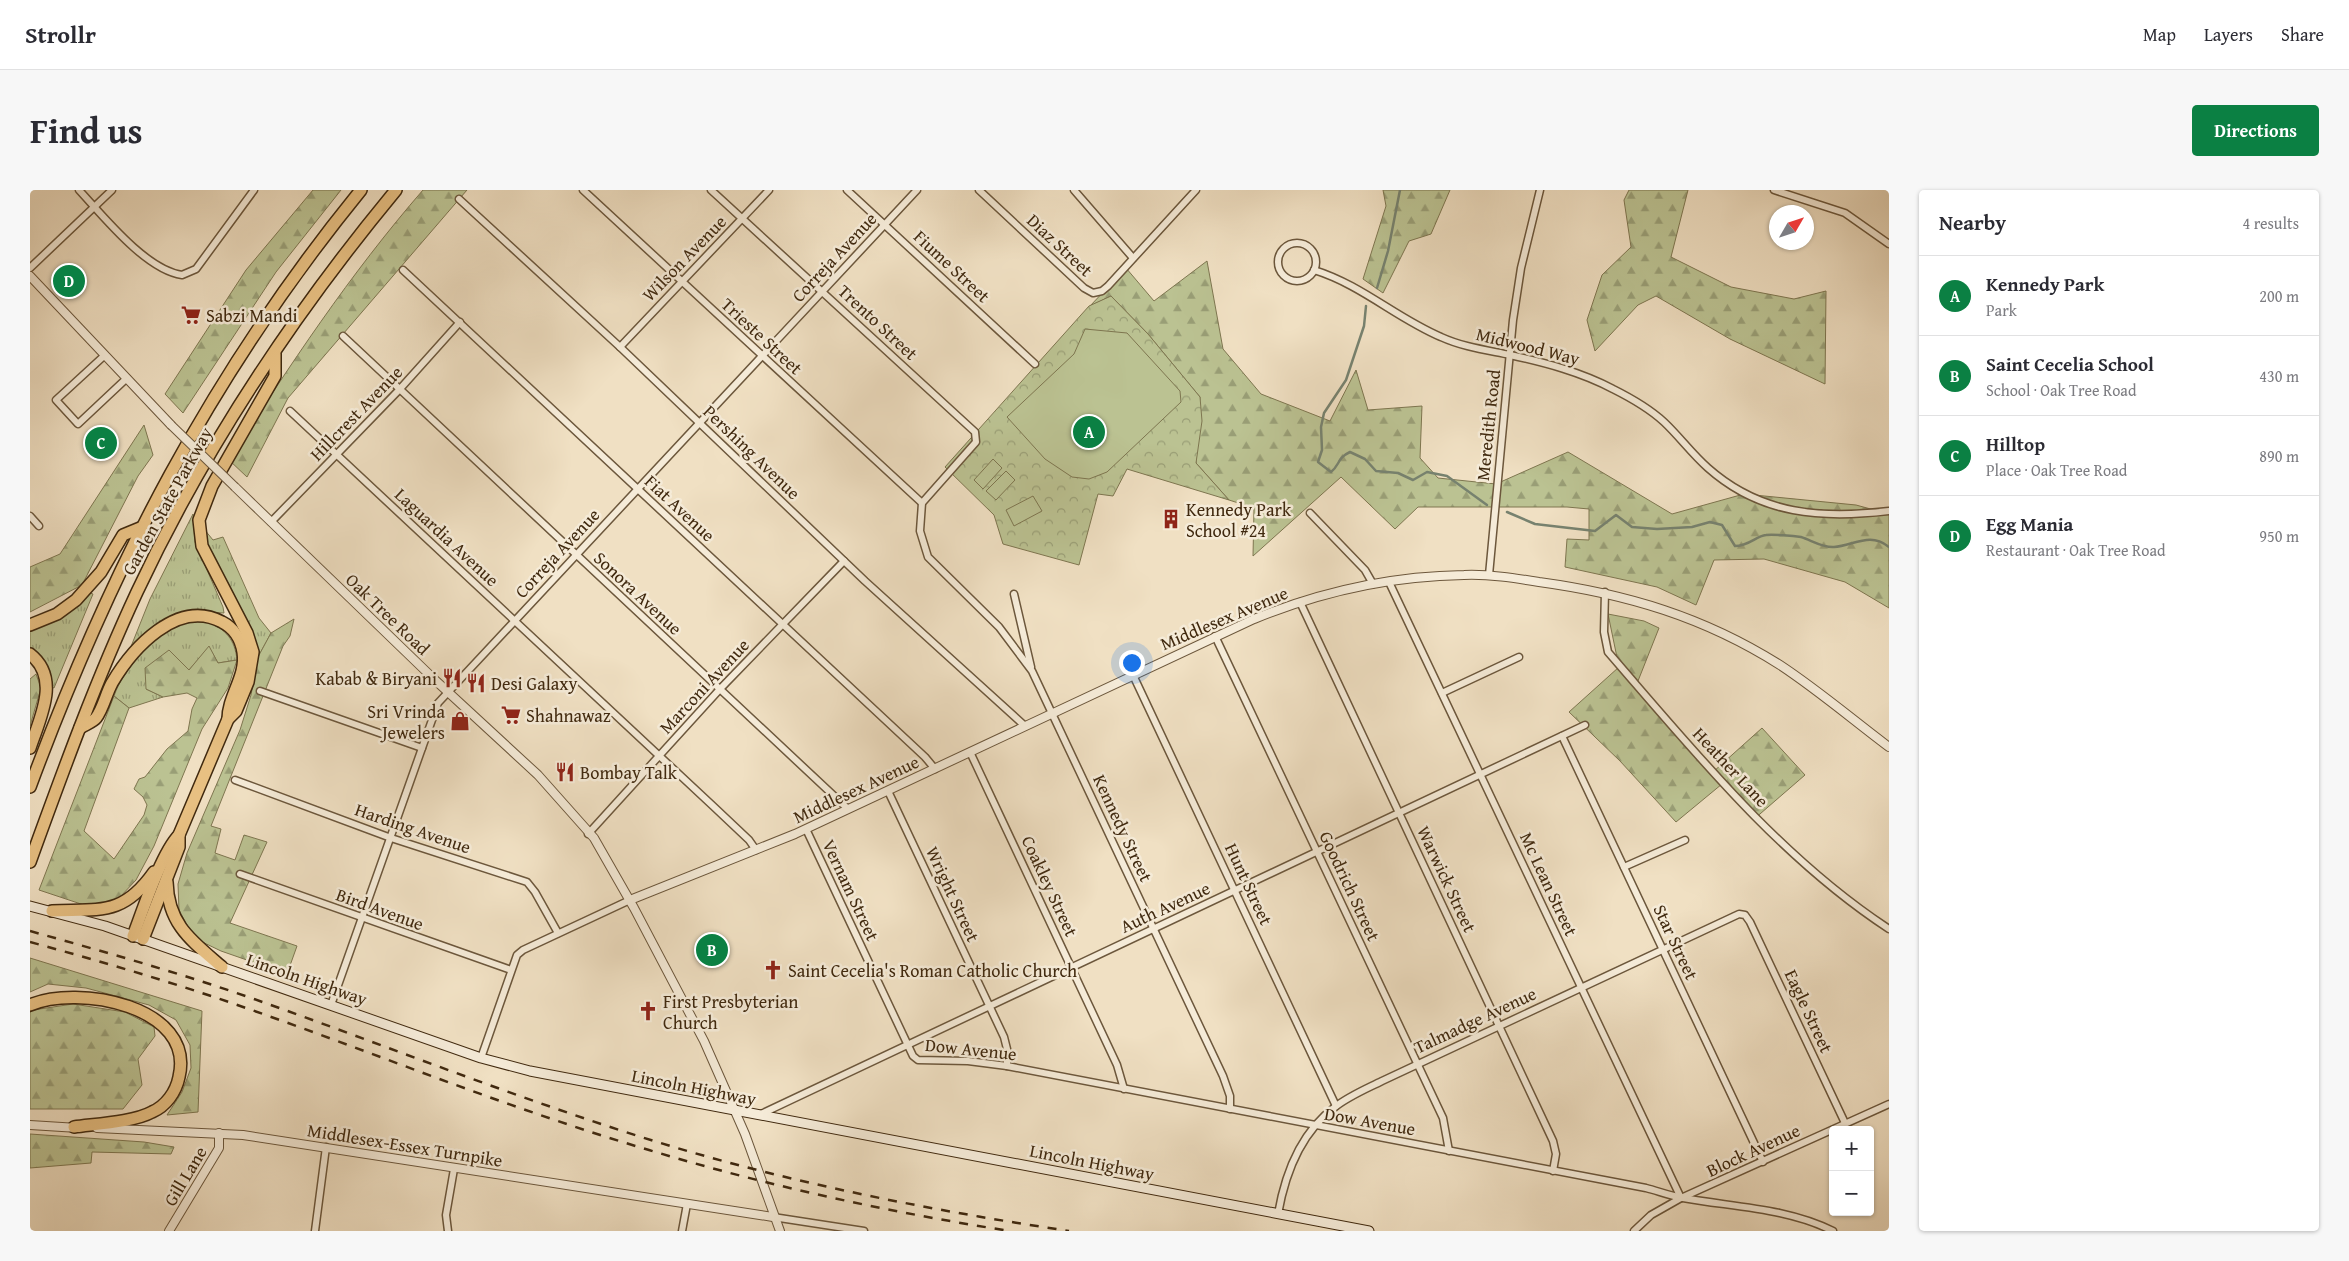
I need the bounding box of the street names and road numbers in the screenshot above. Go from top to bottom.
street label: Correja Avenue [785,206,883,308]
street label: Diaz Street [1021,207,1100,283]
street label: Wilson Avenue [636,209,732,307]
street label: Fiume Street [908,223,997,309]
street label: Trento Street [832,278,925,367]
street label: Trieste Street [715,291,809,381]
street label: Midwood Way [1473,320,1583,372]
street label: Hillcrest Avenue [303,359,409,467]
street label: Meredith Road [1469,368,1507,482]
street label: Pershing Avenue [697,398,807,506]
street label: Garden State Parkway [115,422,219,580]
street label: Fiat Avenue [639,468,721,548]
street label: Laguardia Avenue [389,481,505,593]
street label: Correja Avenue [508,502,606,604]
street label: Sonora Avenue [588,545,688,641]
street label: Oak Tree Road [340,567,437,662]
street label: Middlesex Avenue [1156,579,1292,657]
street label: Marconi Avenue [653,632,755,740]
street label: Heather Lane [1687,721,1775,813]
street label: Middlesex Avenue [789,748,923,830]
street label: Kennedy Street [1086,770,1160,887]
street label: Harding Avenue [352,796,474,860]
street label: Warwick Street [1411,821,1484,937]
street label: Goodrich Street [1313,827,1388,946]
street label: Mc Lean Street [1513,828,1585,941]
street label: Coakley Street [1015,831,1085,941]
street label: Vernam Street [816,835,887,946]
street label: Hunt Street [1218,839,1280,930]
street label: Wright Street [919,842,987,947]
street label: Auth Avenue [1116,874,1214,940]
street label: Bird Avenue [332,881,428,937]
street label: Star Street [1647,900,1706,985]
street label: Lincoln Highway [243,946,371,1012]
street label: Eagle Street [1778,965,1840,1058]
street label: Talmadge Avenue [1409,980,1541,1060]
street label: Dow Avenue [924,1031,1018,1067]
street label: Lincoln Highway [629,1062,759,1112]
street label: Dow Avenue [1322,1100,1418,1142]
street label: Middlesex-Essex Turnpike [305,1116,505,1174]
street label: Block Avenue [1702,1117,1804,1183]
street label: Lincoln Highway [1027,1137,1157,1187]
street label: Gill Lane [157,1141,213,1211]

